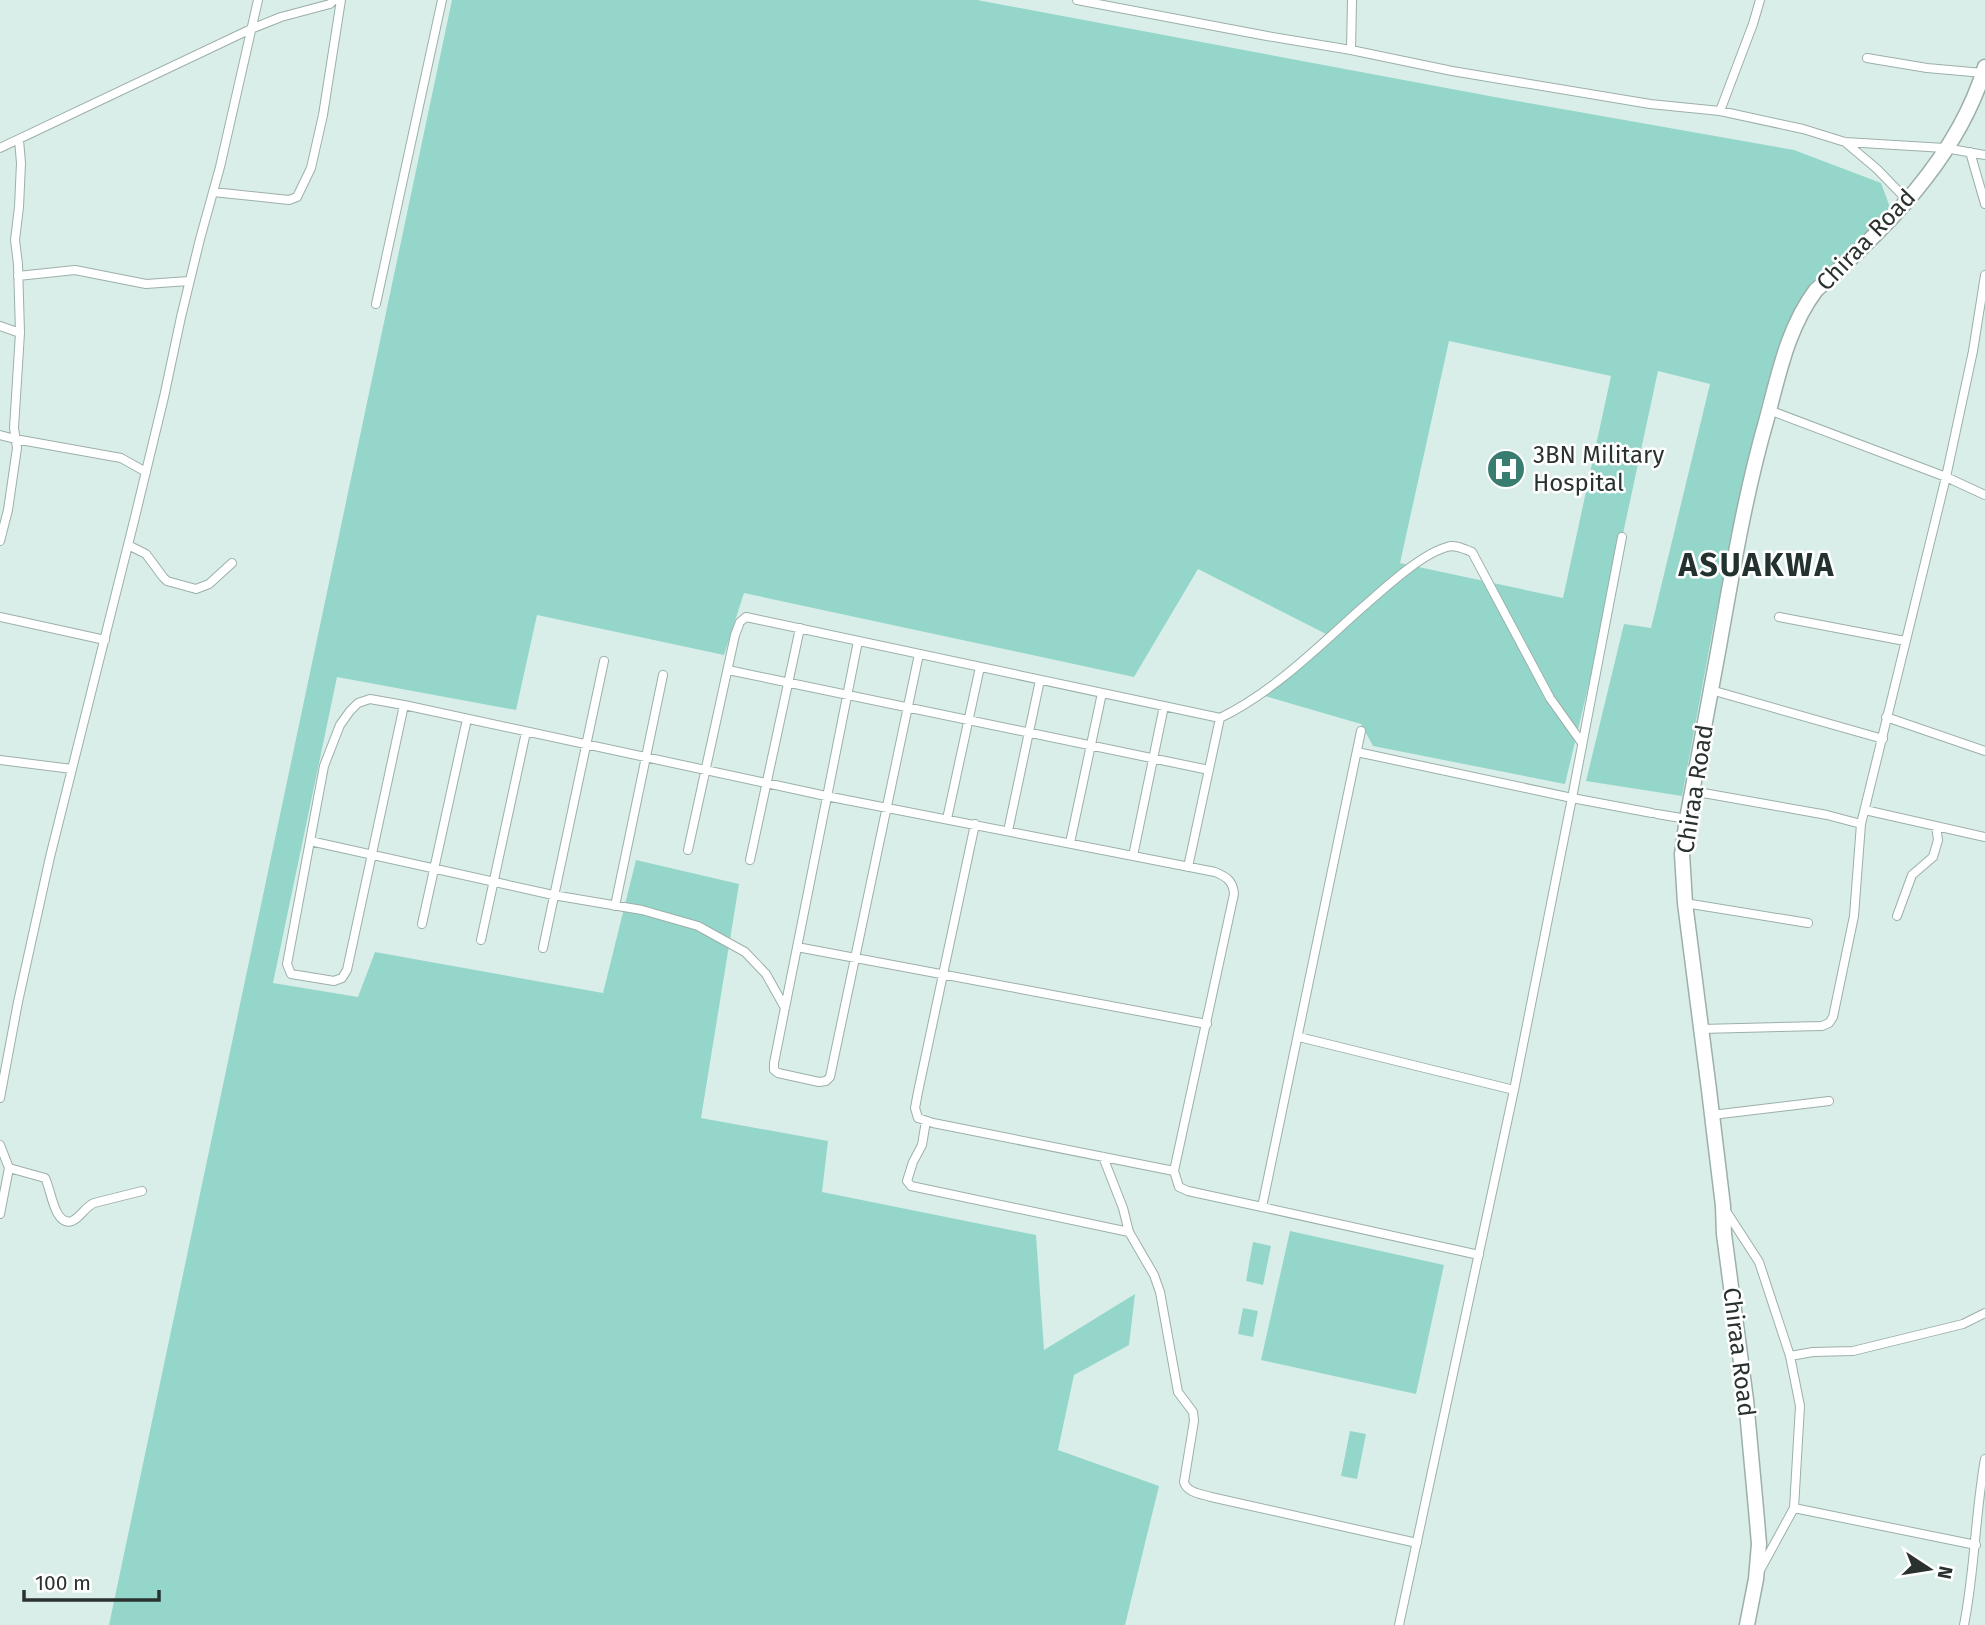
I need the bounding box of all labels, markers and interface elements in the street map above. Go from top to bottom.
street label: Chiraa Road [1811,183,1921,297]
place label: 3BN Military Hospital [1533,441,1664,497]
hospital icon: 3BN Military Hospital [1485,448,1527,490]
district label: ASUAKWA [1678,546,1835,584]
street label: Chiraa Road [1671,723,1719,855]
street label: Chiraa Road [1717,1286,1761,1418]
north arrow [1894,1534,1964,1604]
scale bar [24,1558,159,1602]
text: N [1933,1564,1958,1581]
text: 100 m [35,1570,91,1596]

